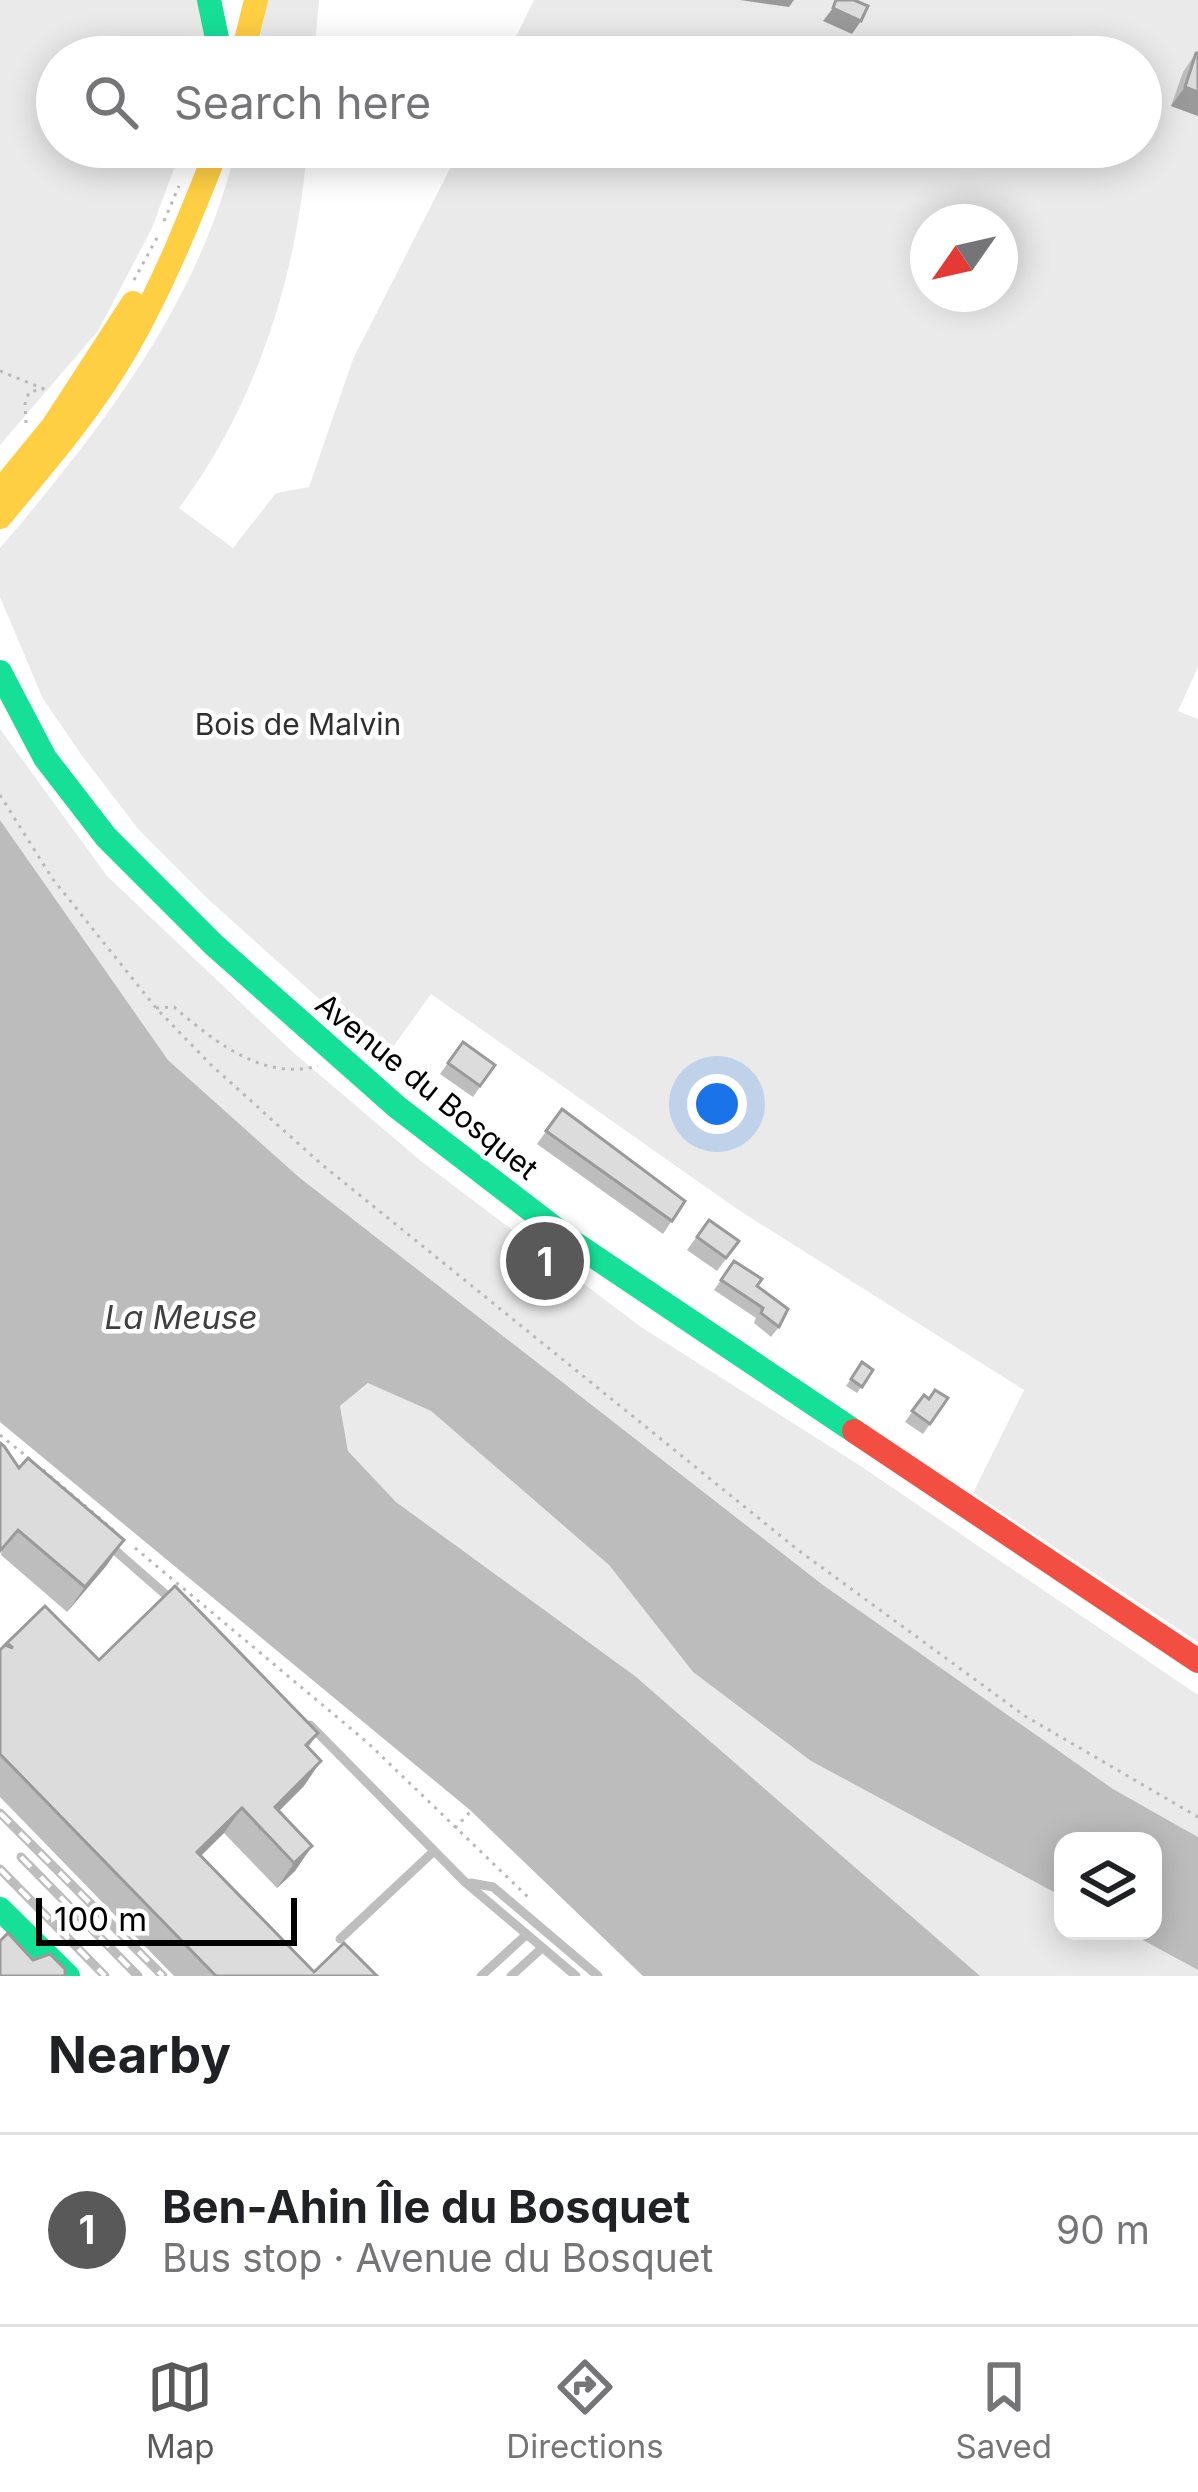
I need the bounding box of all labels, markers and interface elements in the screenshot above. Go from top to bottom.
search box [36,36,1162,168]
icon: search [78,69,144,135]
text: Search here [174,75,431,130]
north arrow [910,204,1018,312]
park label: Bois de Malvin [195,706,401,742]
street label: Avenue du Bosquet [309,985,545,1187]
your location [687,1074,747,1134]
pin: 1 [506,1216,584,1306]
water label: La Meuse [105,1297,257,1337]
map controls [1054,1832,1162,1940]
button: layers [1054,1832,1162,1940]
scale bar [36,1892,297,1945]
text: 100 m [54,1899,147,1939]
text: Nearby [48,2024,231,2085]
text: Ben-Ahin Île du Bosquet [162,2179,690,2234]
text: 1 [79,2206,95,2253]
text: 90 m [1056,2206,1150,2253]
text: Bus stop · Avenue du Bosquet [162,2234,713,2281]
tab: Map [146,2354,214,2466]
tab: Directions [506,2354,664,2466]
tab: Saved [955,2354,1052,2466]

